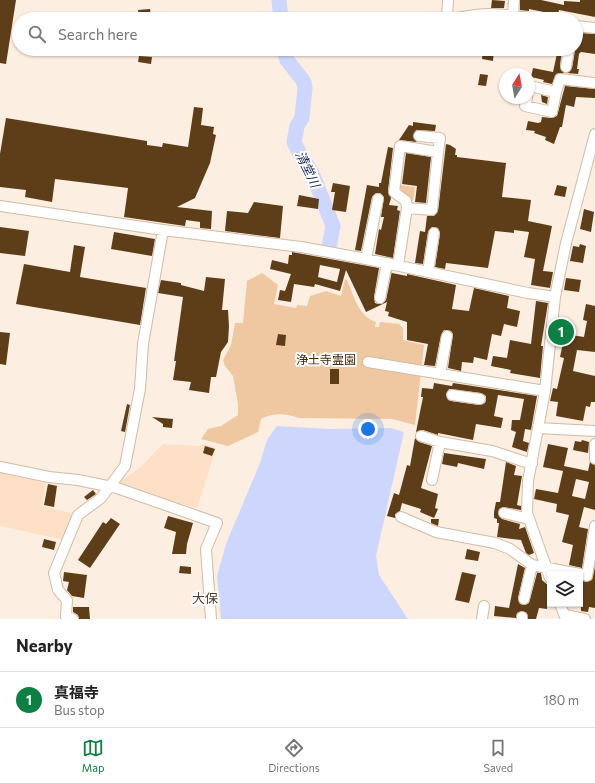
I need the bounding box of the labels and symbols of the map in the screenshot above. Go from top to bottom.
north arrow [499,68,535,104]
water label: 清堂川 [292,148,325,192]
pin: 1 [548,317,574,347]
park label: 浄土寺霊園 [296,352,356,366]
your location [358,419,378,439]
district label: 大保 [192,590,218,606]

